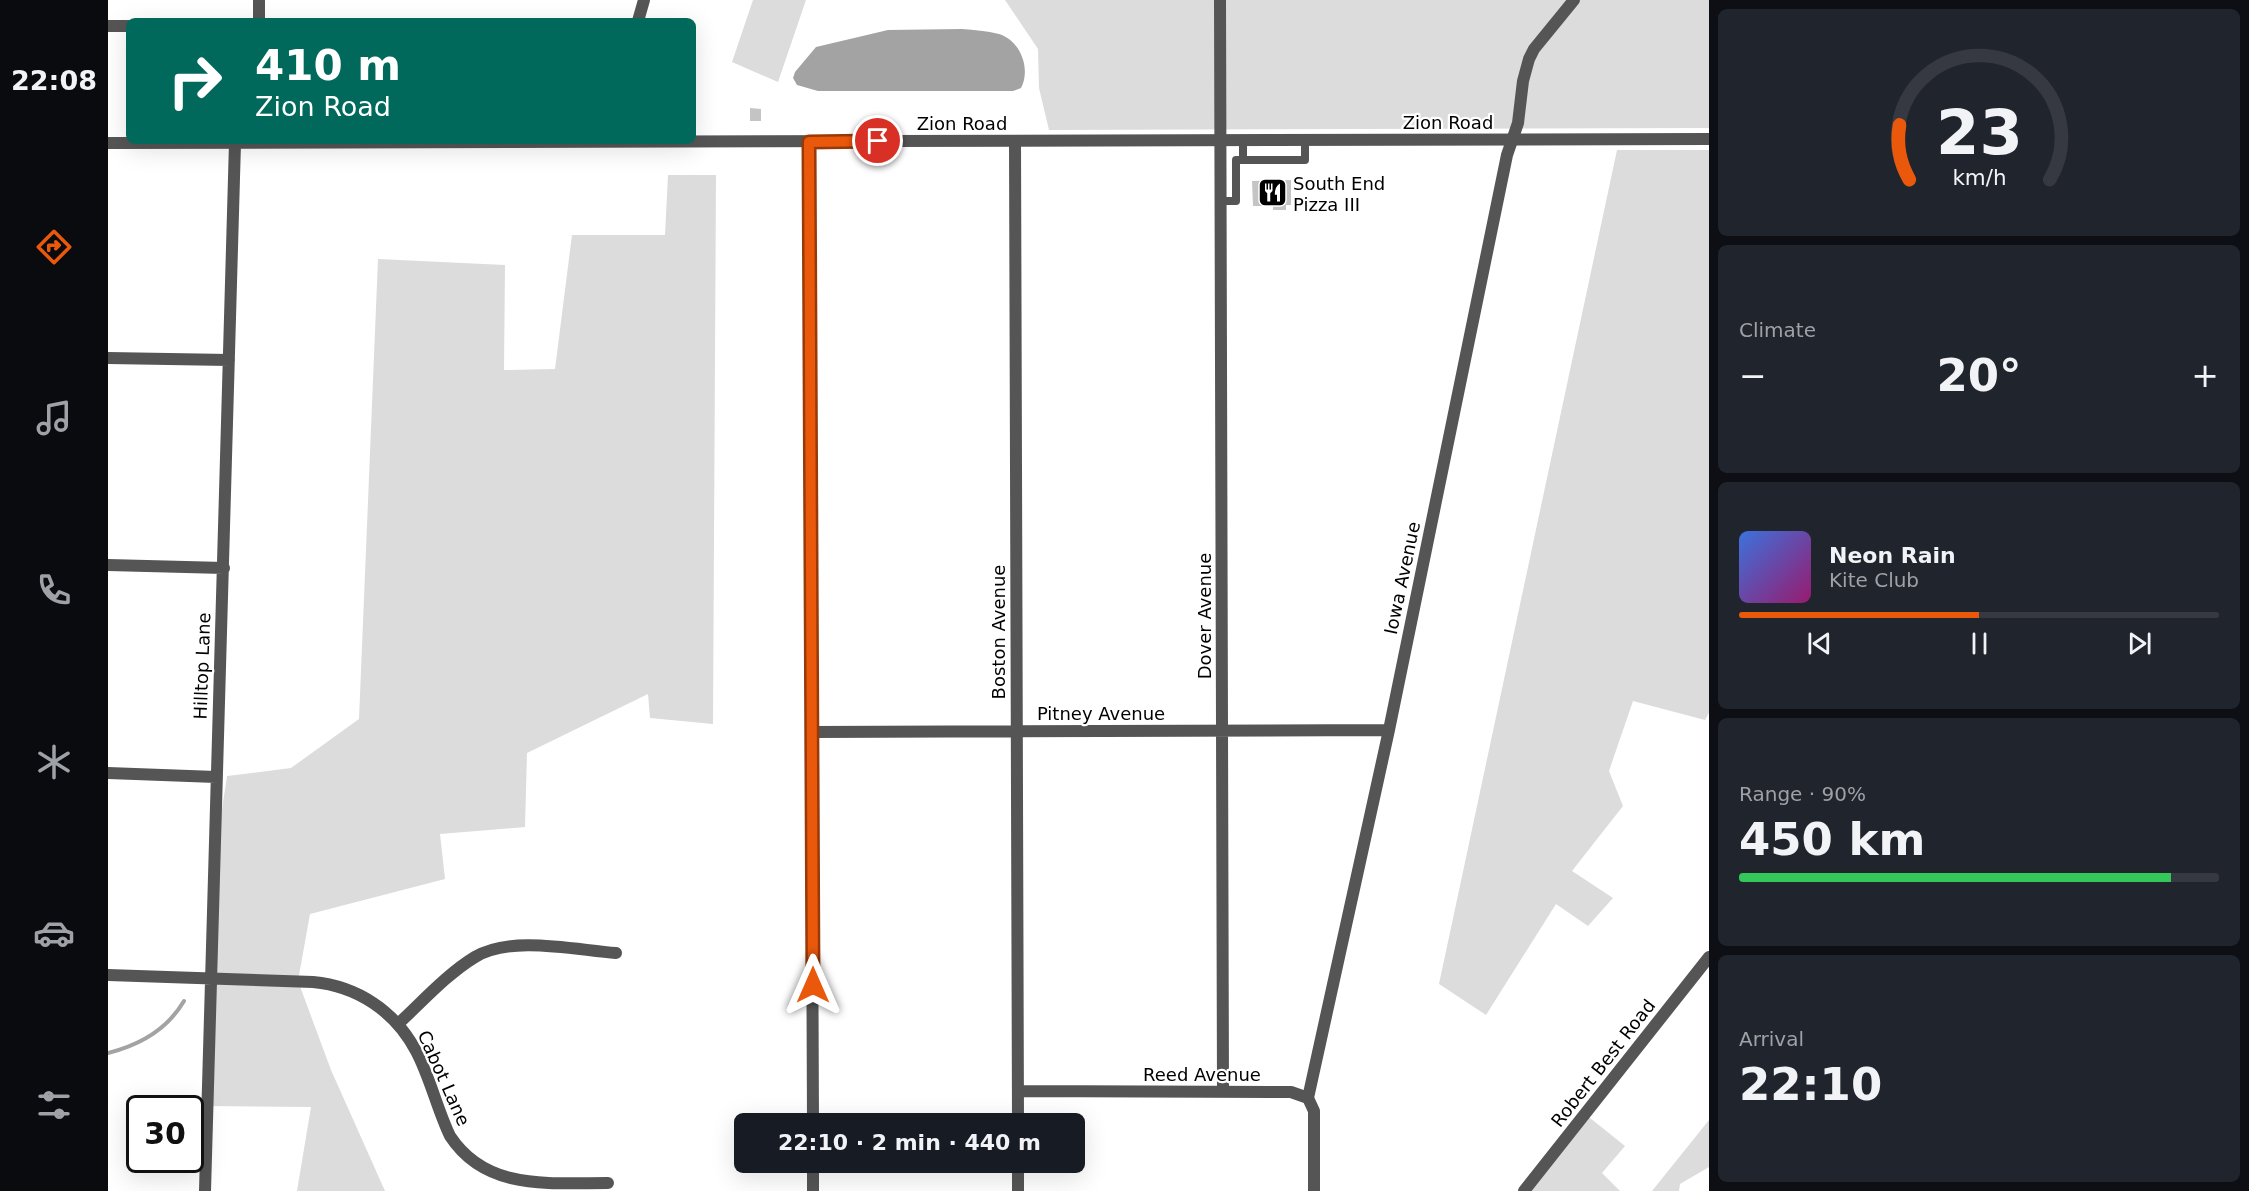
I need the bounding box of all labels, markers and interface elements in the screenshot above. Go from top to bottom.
text: 410 m [255,41,401,90]
icon: right [156,42,234,120]
text: 22:08 [11,65,97,96]
text: Zion Road [255,91,391,122]
text: 23 [1936,96,2022,169]
street label: Zion Road [1403,112,1493,133]
street label: Zion Road [917,113,1007,134]
pin [852,115,903,166]
icon: arrive [861,124,894,157]
text: km/h [1952,165,2006,190]
place label: South End Pizza III [1293,173,1385,215]
restaurant icon: South End Pizza III [1256,177,1288,209]
icon: directions [33,226,75,268]
text: Climate [1739,318,1816,342]
text: 20° [1936,349,2022,402]
text: − [1739,356,1767,395]
text: + [2191,356,2219,395]
icon: music [33,397,75,439]
street label: Iowa Avenue [1380,520,1424,636]
text: Neon Rain [1829,543,1956,568]
street label: Dover Avenue [1194,553,1215,679]
street label: Boston Avenue [988,565,1009,699]
text: Kite Club [1829,568,1919,592]
icon: phone [33,569,75,611]
street label: Hilltop Lane [190,612,214,720]
icon: previous [1803,627,1836,660]
icon: pause [1963,627,1996,660]
icon: next [2123,627,2156,660]
street label: Pitney Avenue [1037,703,1165,724]
icon: climate [33,741,75,783]
text: Range · 90% [1739,782,1866,806]
text: 450 km [1739,813,1925,866]
icon: car [33,912,75,954]
position arrow [781,953,845,1017]
street label: Robert Best Road [1547,995,1659,1131]
street label: Cabot Lane [414,1027,474,1129]
text: Arrival [1739,1027,1804,1051]
text: 22:10 [1739,1058,1882,1111]
street label: Reed Avenue [1143,1064,1261,1085]
icon: filters [33,1084,75,1126]
speed limit sign: 30 [126,1095,204,1173]
text: 22:10 · 2 min · 440 m [778,1130,1041,1155]

